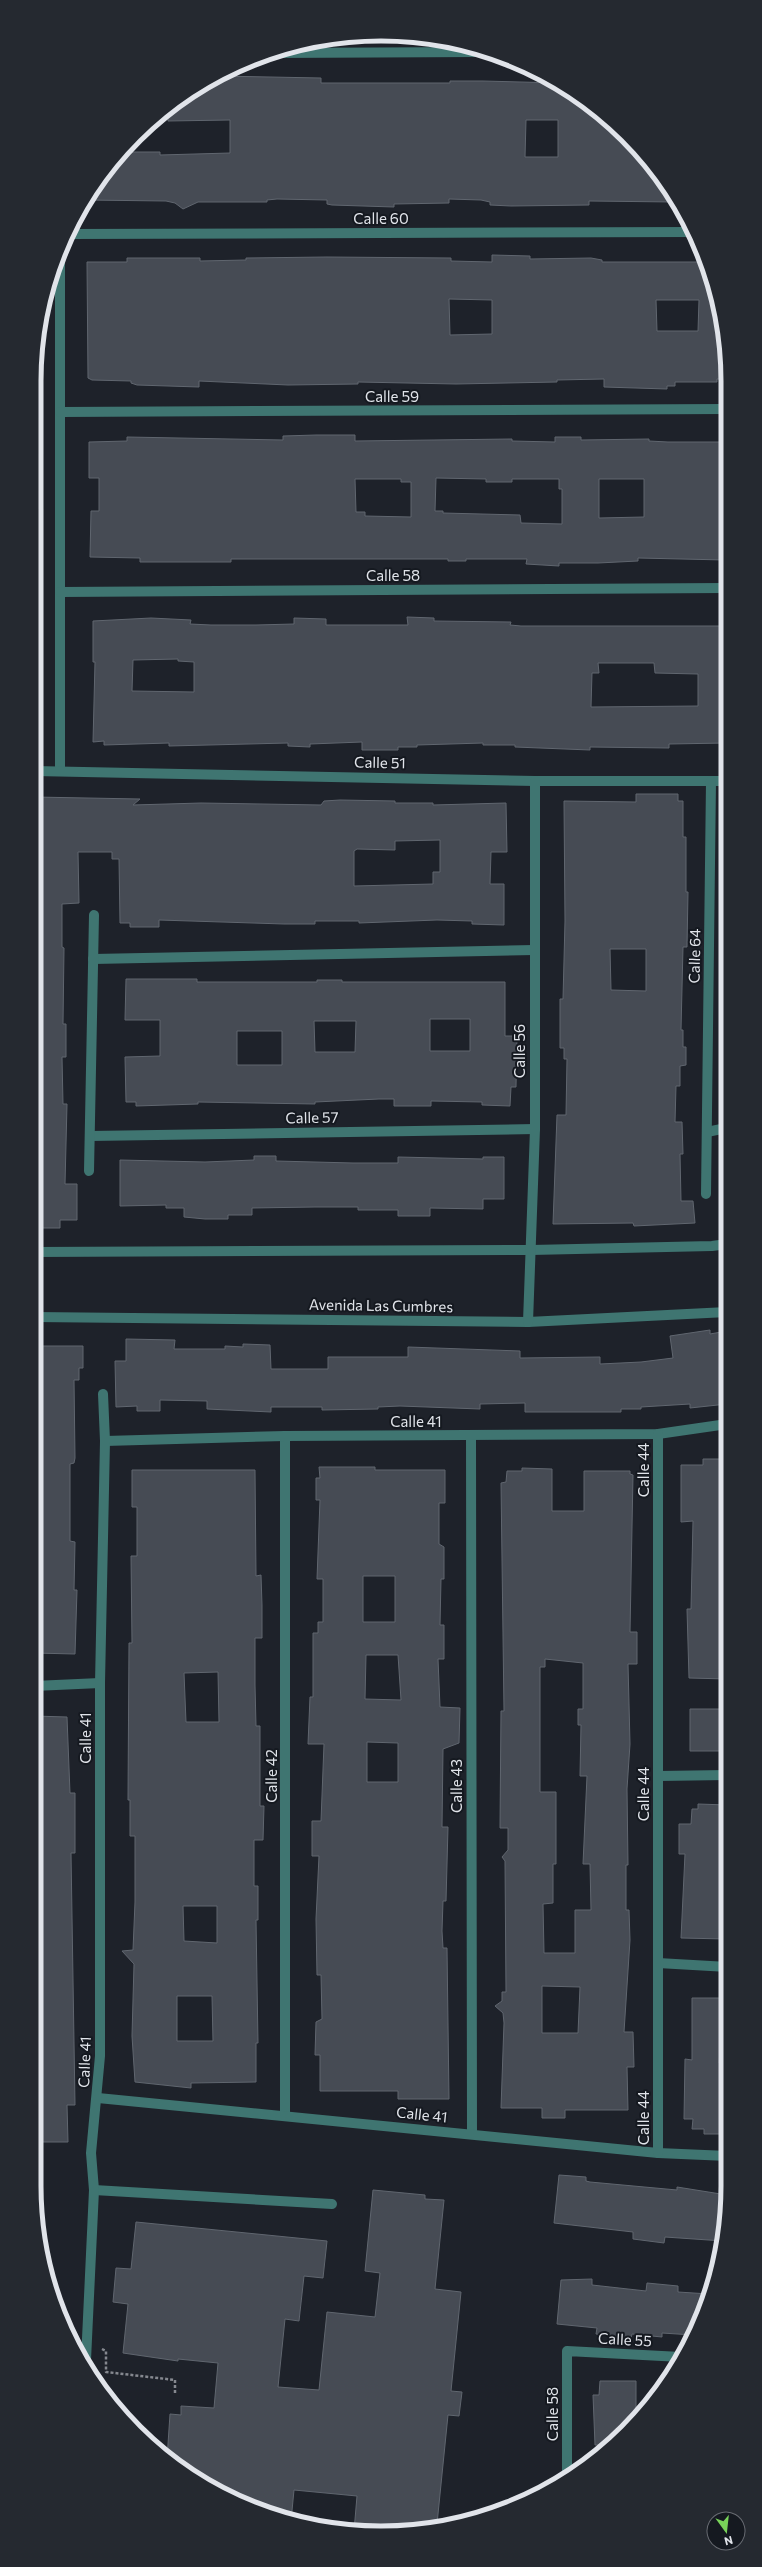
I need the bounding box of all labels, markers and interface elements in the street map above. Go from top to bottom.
street label: Calle 60 [353,209,409,227]
street label: Calle 59 [365,387,419,405]
street label: Calle 58 [366,566,420,584]
street label: Calle 51 [354,753,406,771]
street label: Calle 64 [685,929,703,983]
street label: Calle 56 [510,1024,528,1078]
street label: Calle 57 [285,1108,339,1126]
street label: Avenida Las Cumbres [309,1295,453,1315]
street label: Calle 41 [390,1412,442,1430]
street label: Calle 44 [634,1443,652,1497]
street label: Calle 41 [76,1712,94,1764]
street label: Calle 42 [262,1749,280,1803]
street label: Calle 43 [447,1759,465,1813]
street label: Calle 44 [634,1767,652,1821]
street label: Calle 41 [74,2036,94,2088]
street label: Calle 44 [634,2091,652,2145]
street label: Calle 41 [395,2102,449,2126]
street label: Calle 55 [598,2329,652,2349]
street label: Calle 58 [543,2387,561,2441]
north arrow [706,2511,746,2551]
text: N [723,2534,734,2548]

